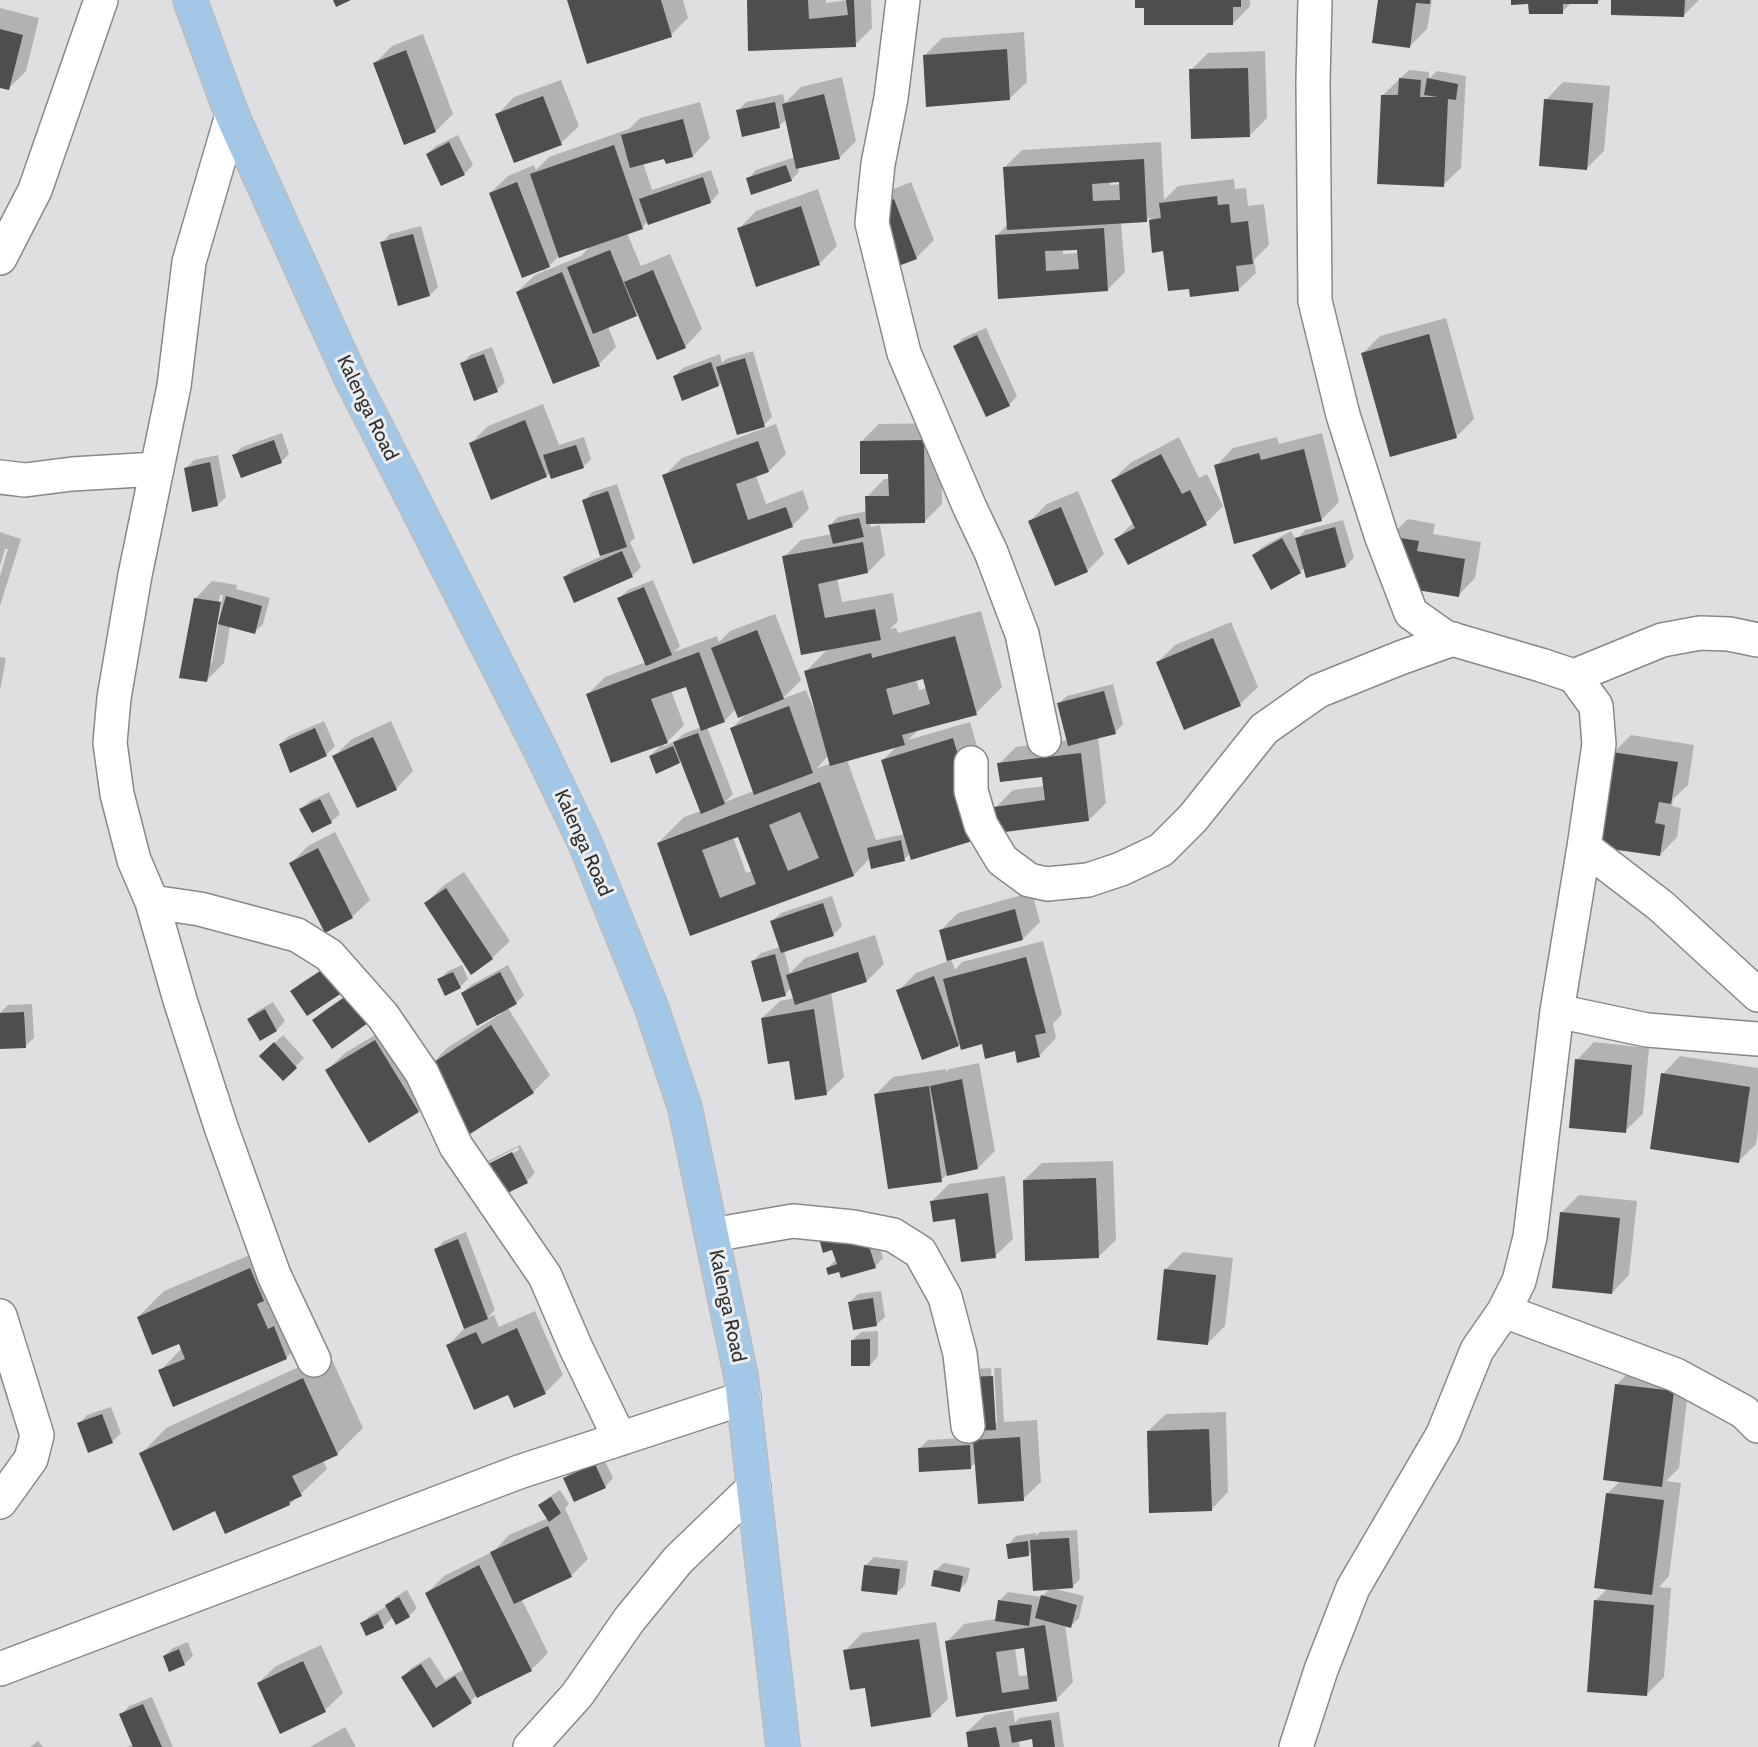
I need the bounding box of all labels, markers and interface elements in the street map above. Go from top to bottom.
street label: Kalenga Road [331,351,403,465]
street label: Kalenga Road [549,786,617,900]
street label: Kalenga Road [703,1248,751,1364]

